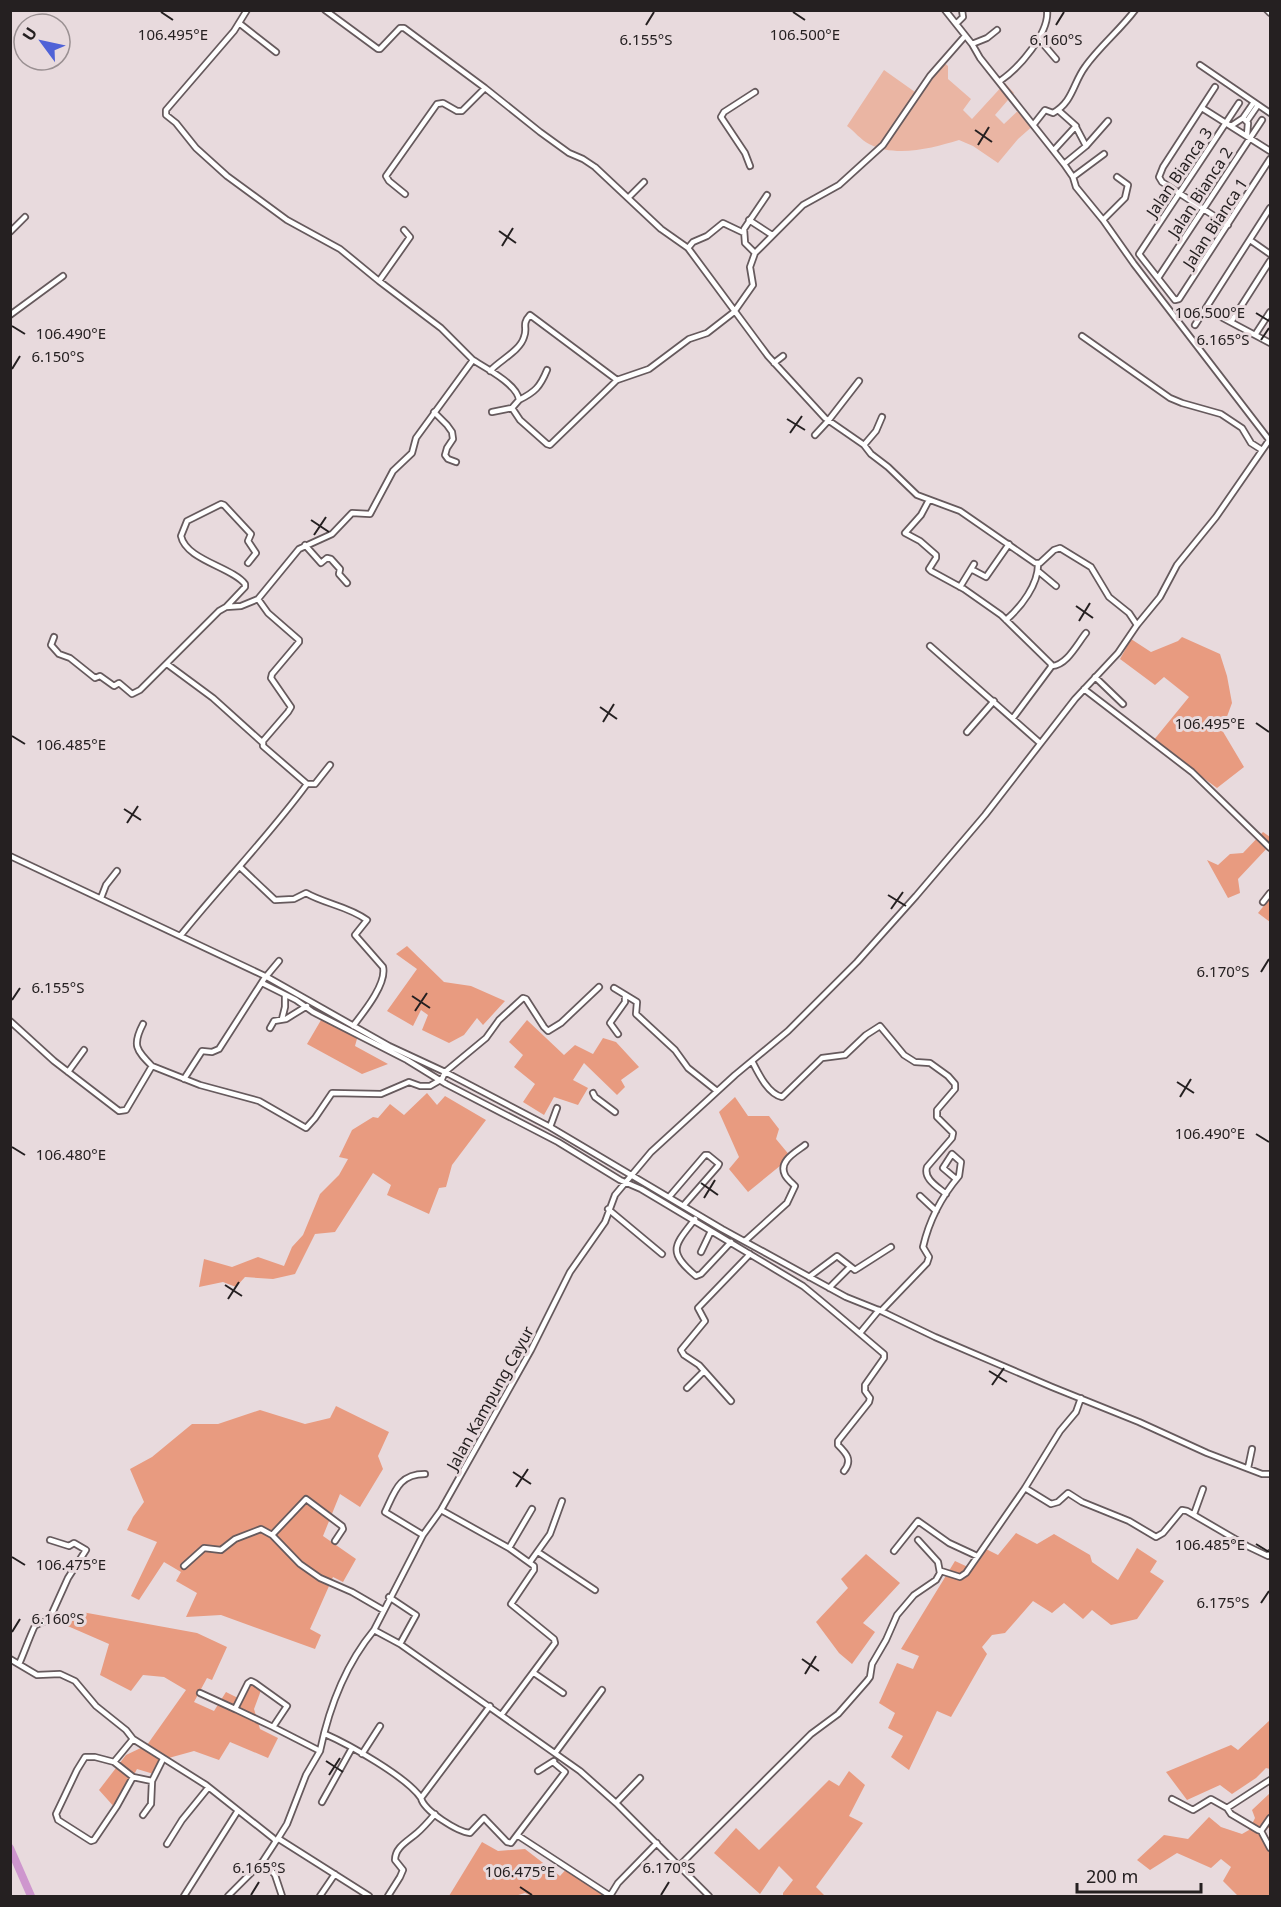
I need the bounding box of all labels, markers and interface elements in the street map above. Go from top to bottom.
north arrow [12,12,72,72]
text: U [17,23,42,45]
text: 106.495°E [138,24,208,44]
text: 106.500°E [770,24,840,44]
text: 6.155°S [620,29,673,49]
text: 6.160°S [1030,29,1083,49]
street label: Jalan Bianca 3 [1140,123,1217,223]
street label: Jalan Bianca 2 [1161,142,1238,243]
street label: Jalan Bianca 1 [1176,173,1253,274]
text: 106.500°E [1175,302,1245,322]
text: 106.490°E [36,323,106,343]
text: 6.165°S [1197,329,1250,349]
text: 6.150°S [32,346,85,366]
text: 106.495°E [1175,713,1245,733]
text: 106.485°E [36,734,106,754]
text: 6.170°S [1197,961,1250,981]
text: 6.155°S [32,977,85,997]
text: 106.490°E [1175,1123,1245,1143]
text: 106.480°E [36,1144,106,1164]
street label: Jalan Kampung Cayur [440,1322,539,1476]
text: 106.485°E [1175,1534,1245,1554]
text: 106.475°E [36,1554,106,1574]
text: 6.175°S [1197,1592,1250,1612]
text: 6.160°S [32,1608,85,1628]
scale bar [1077,1856,1202,1894]
text: 6.165°S [233,1857,286,1877]
text: 6.170°S [643,1857,696,1877]
text: 106.475°E [485,1861,555,1881]
text: 200 m [1086,1864,1138,1888]

